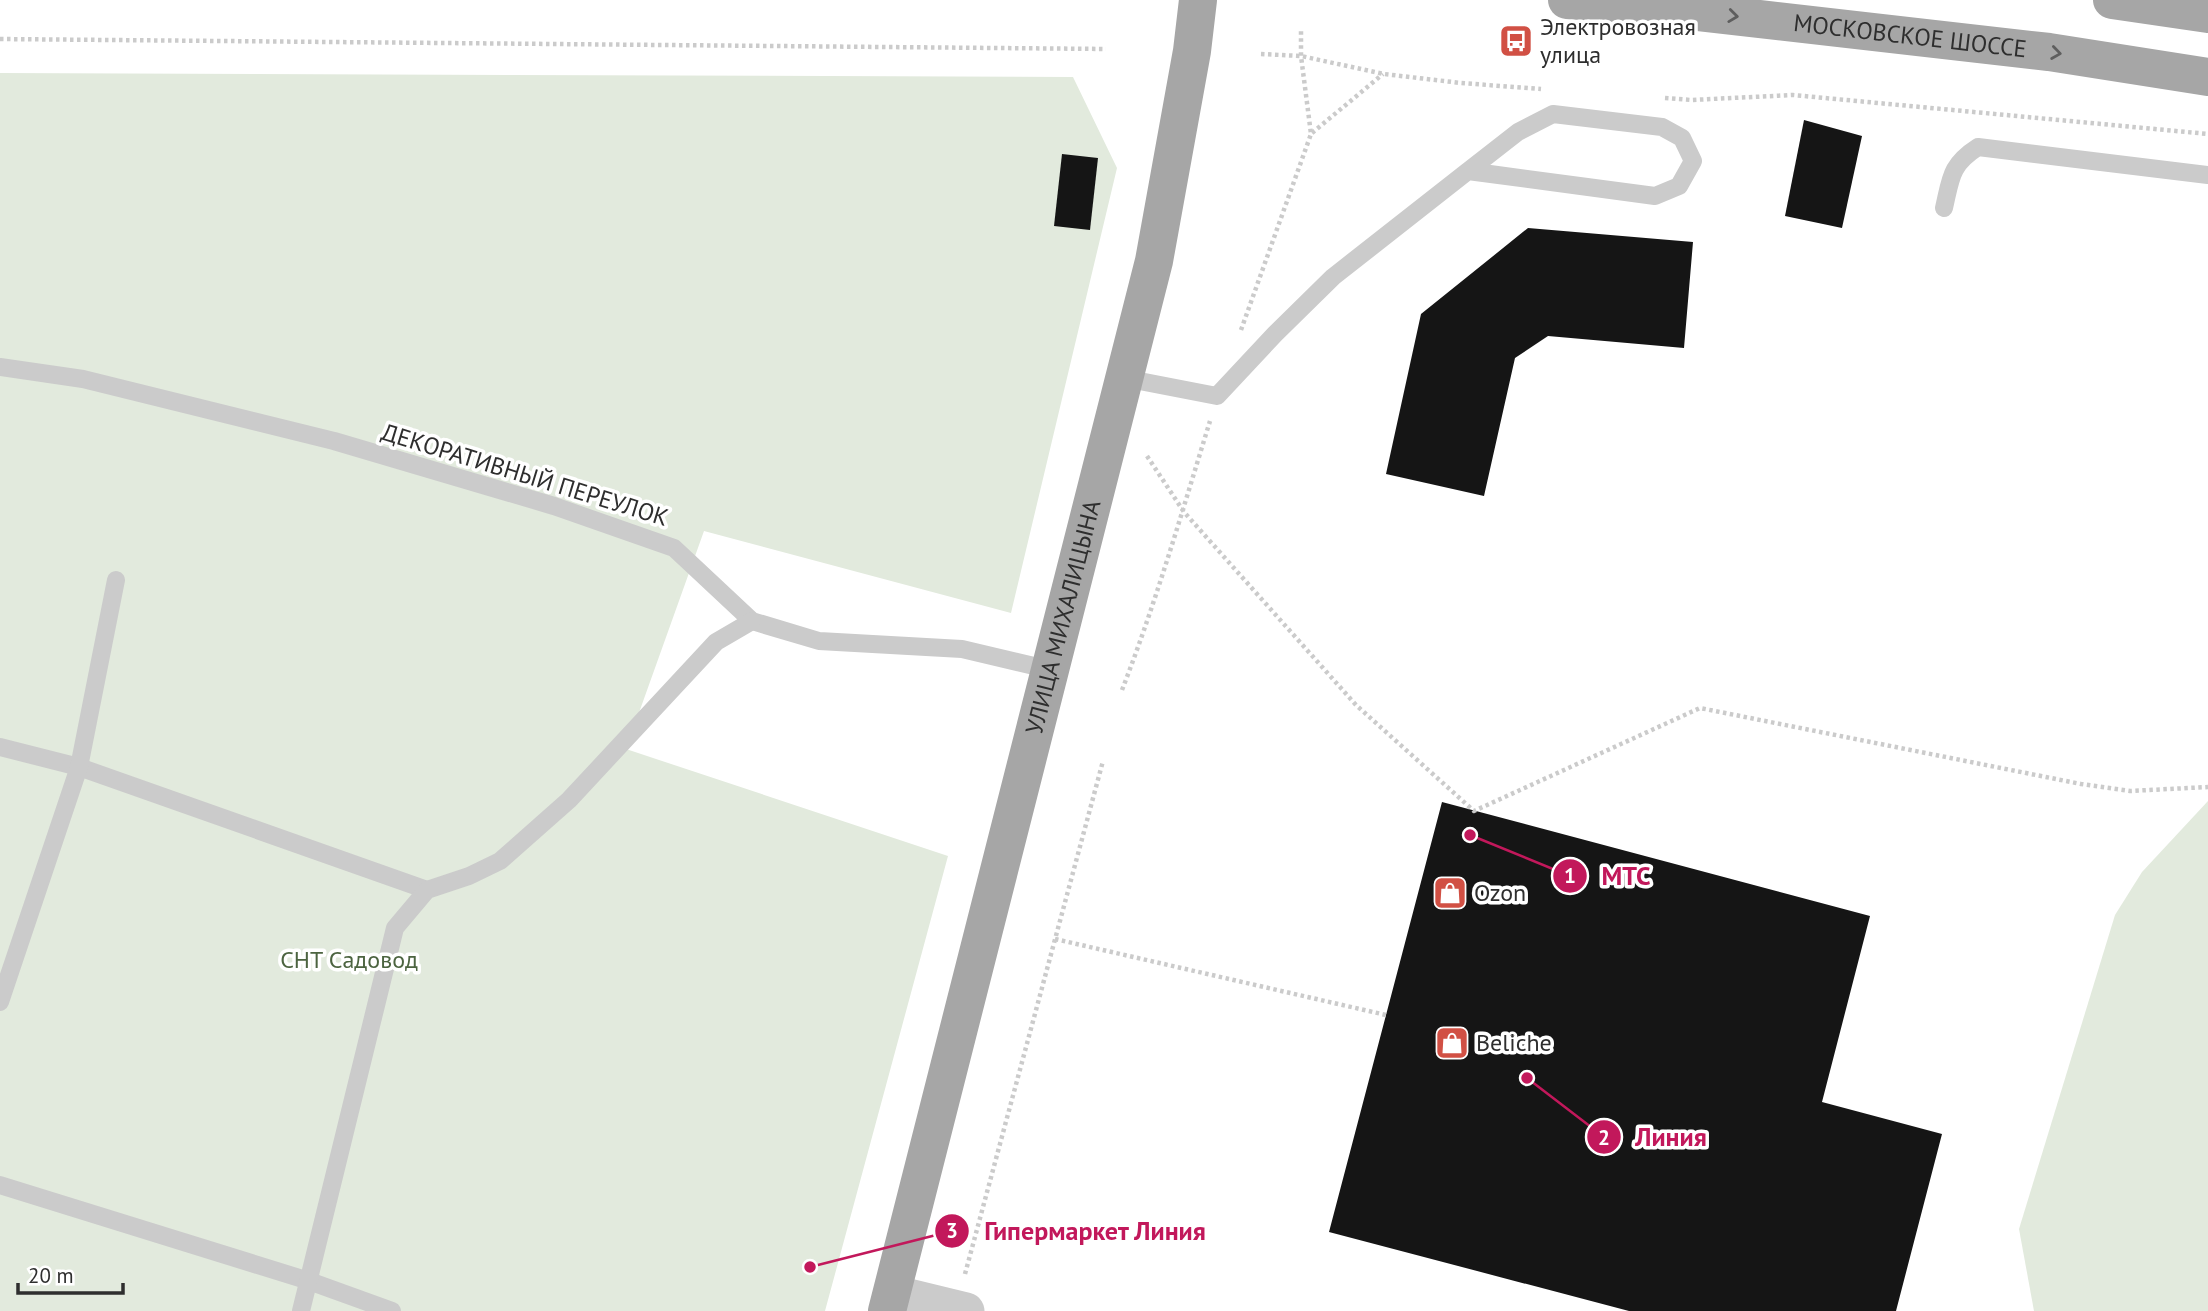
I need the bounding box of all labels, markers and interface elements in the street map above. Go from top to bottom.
street label: МОСКОВСКОЕ ШОССЕ [1792,7,2028,64]
one-way arrow [1727,8,1738,23]
place label: Электровозная улица [1540,11,1696,70]
bus stop icon: Электровозная улица [1497,22,1535,60]
one-way arrow [2050,46,2062,61]
street label: ДЕКОРАТИВНЫЙ ПЕРЕУЛОК [378,416,672,533]
street label: УЛИЦА МИХАЛИЦЫНА [1018,497,1108,737]
callout: МТС [1553,852,1665,899]
text: МТС [1601,859,1651,892]
text: 1 [1564,862,1576,889]
shop icon: Ozon [1431,874,1469,912]
place label: Ozon [1474,877,1526,908]
park label: СНТ Садовод [280,944,418,975]
shop icon: Beliche [1433,1024,1471,1062]
place label: Beliche [1476,1027,1552,1058]
callout: Линия [1586,1114,1721,1161]
text: Линия [1634,1120,1707,1153]
text: 2 [1598,1124,1610,1151]
callout: Гипермаркет Линия [934,1208,1220,1255]
text: Гипермаркет Линия [984,1214,1206,1247]
text: 3 [946,1217,958,1244]
scale bar [18,1252,122,1296]
text: 20 m [28,1262,74,1289]

